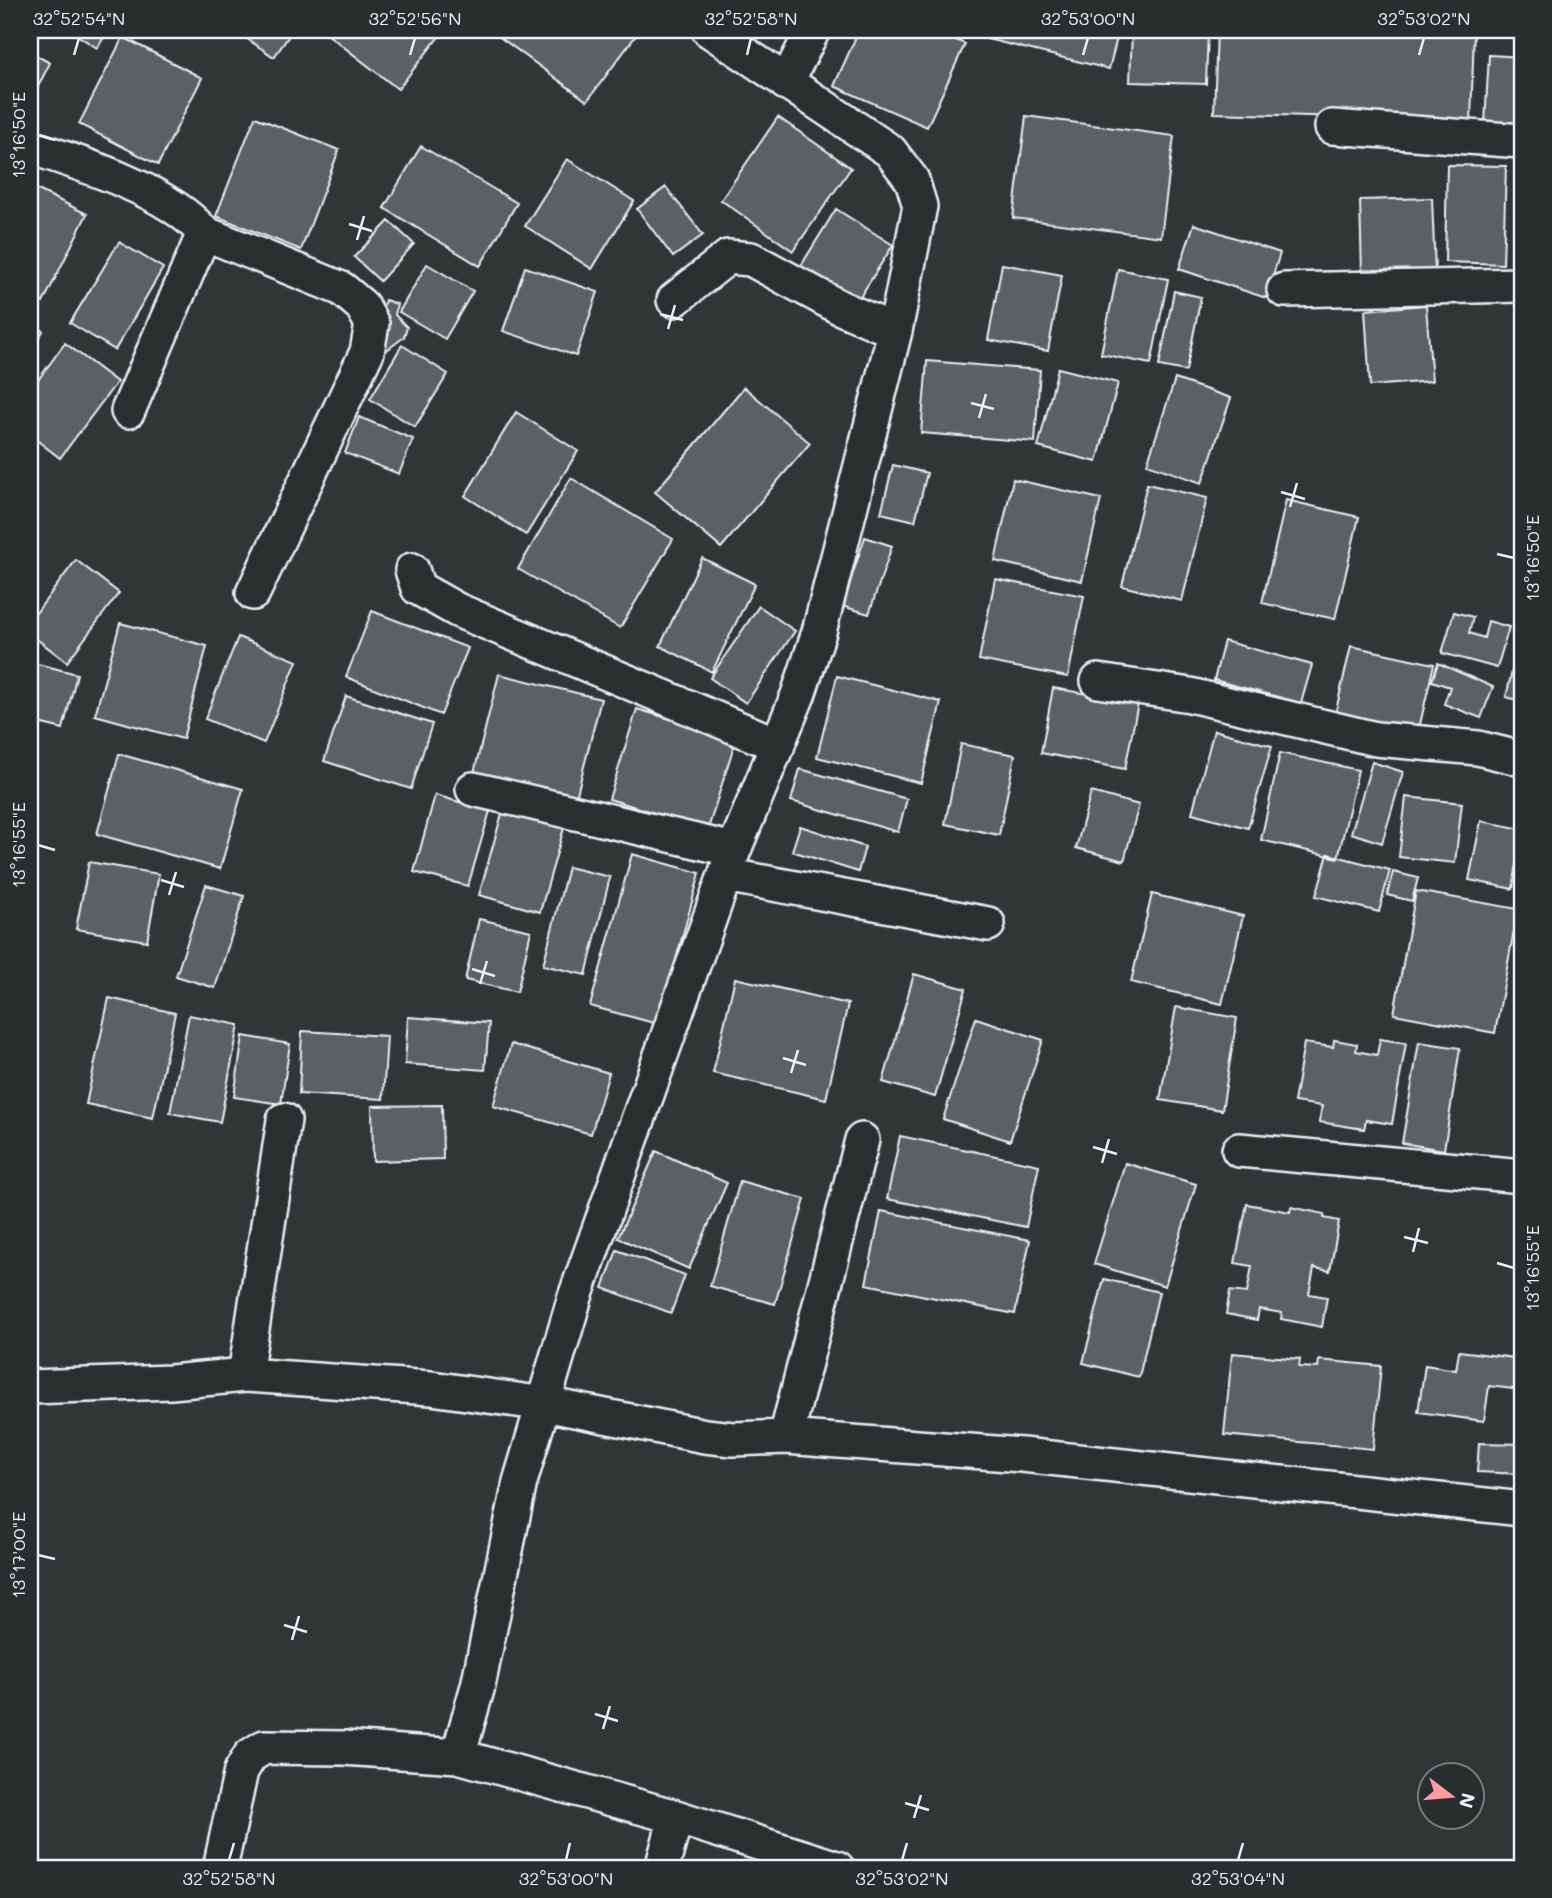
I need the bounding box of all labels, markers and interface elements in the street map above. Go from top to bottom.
text: 32°52'54"N [33,6,125,30]
text: 32°52'56"N [368,6,462,30]
text: 32°52'58"N [704,6,798,30]
text: 32°53'00"N [1041,6,1135,30]
text: 32°53'02"N [1377,6,1471,30]
text: 13°16'50"E [6,92,30,178]
text: 13°16'50"E [1520,515,1544,601]
text: 13°16'55"E [6,802,30,888]
text: 13°16'55"E [1520,1225,1544,1311]
text: 13°17'00"E [6,1512,30,1598]
north arrow [1416,1762,1486,1832]
text: N [1454,1790,1482,1811]
text: 32°52'58"N [182,1866,276,1890]
text: 32°53'00"N [519,1866,613,1890]
text: 32°53'02"N [855,1866,949,1890]
text: 32°53'04"N [1191,1866,1285,1890]

